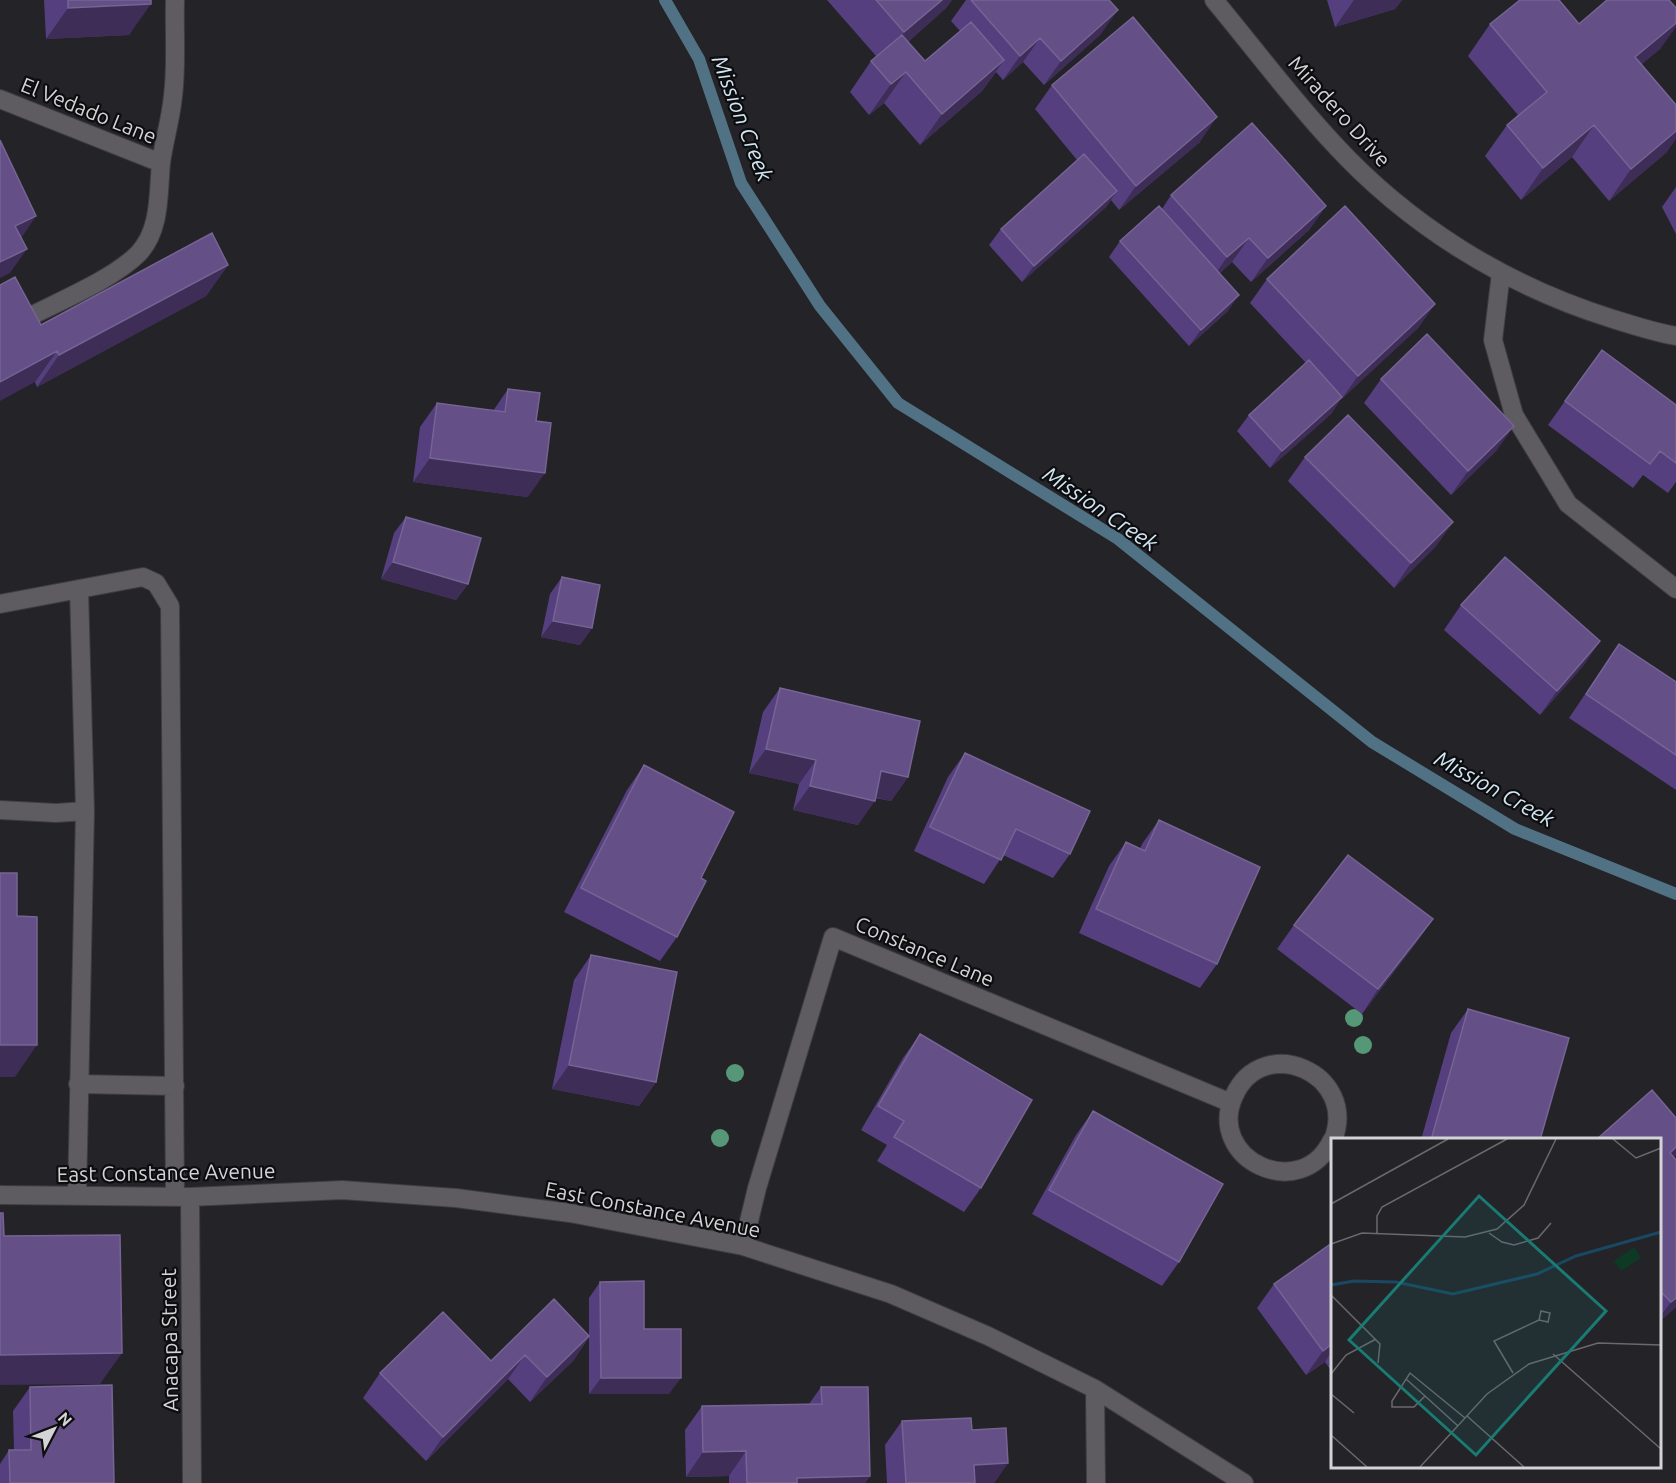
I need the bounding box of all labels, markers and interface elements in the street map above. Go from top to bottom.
water label: Mission Creek [708,51,779,185]
street label: Miradero Drive [1284,51,1396,171]
street label: El Vedado Lane [18,72,160,148]
water label: Mission Creek [1039,460,1164,556]
water label: Mission Creek [1431,745,1560,831]
street label: Constance Lane [852,911,998,991]
inset map [1331,1138,1661,1468]
street label: East Constance Avenue [56,1158,276,1186]
street label: East Constance Avenue [543,1176,763,1242]
street label: Anacapa Street [156,1268,182,1412]
north arrow [24,1399,84,1459]
text: N [54,1409,76,1429]

